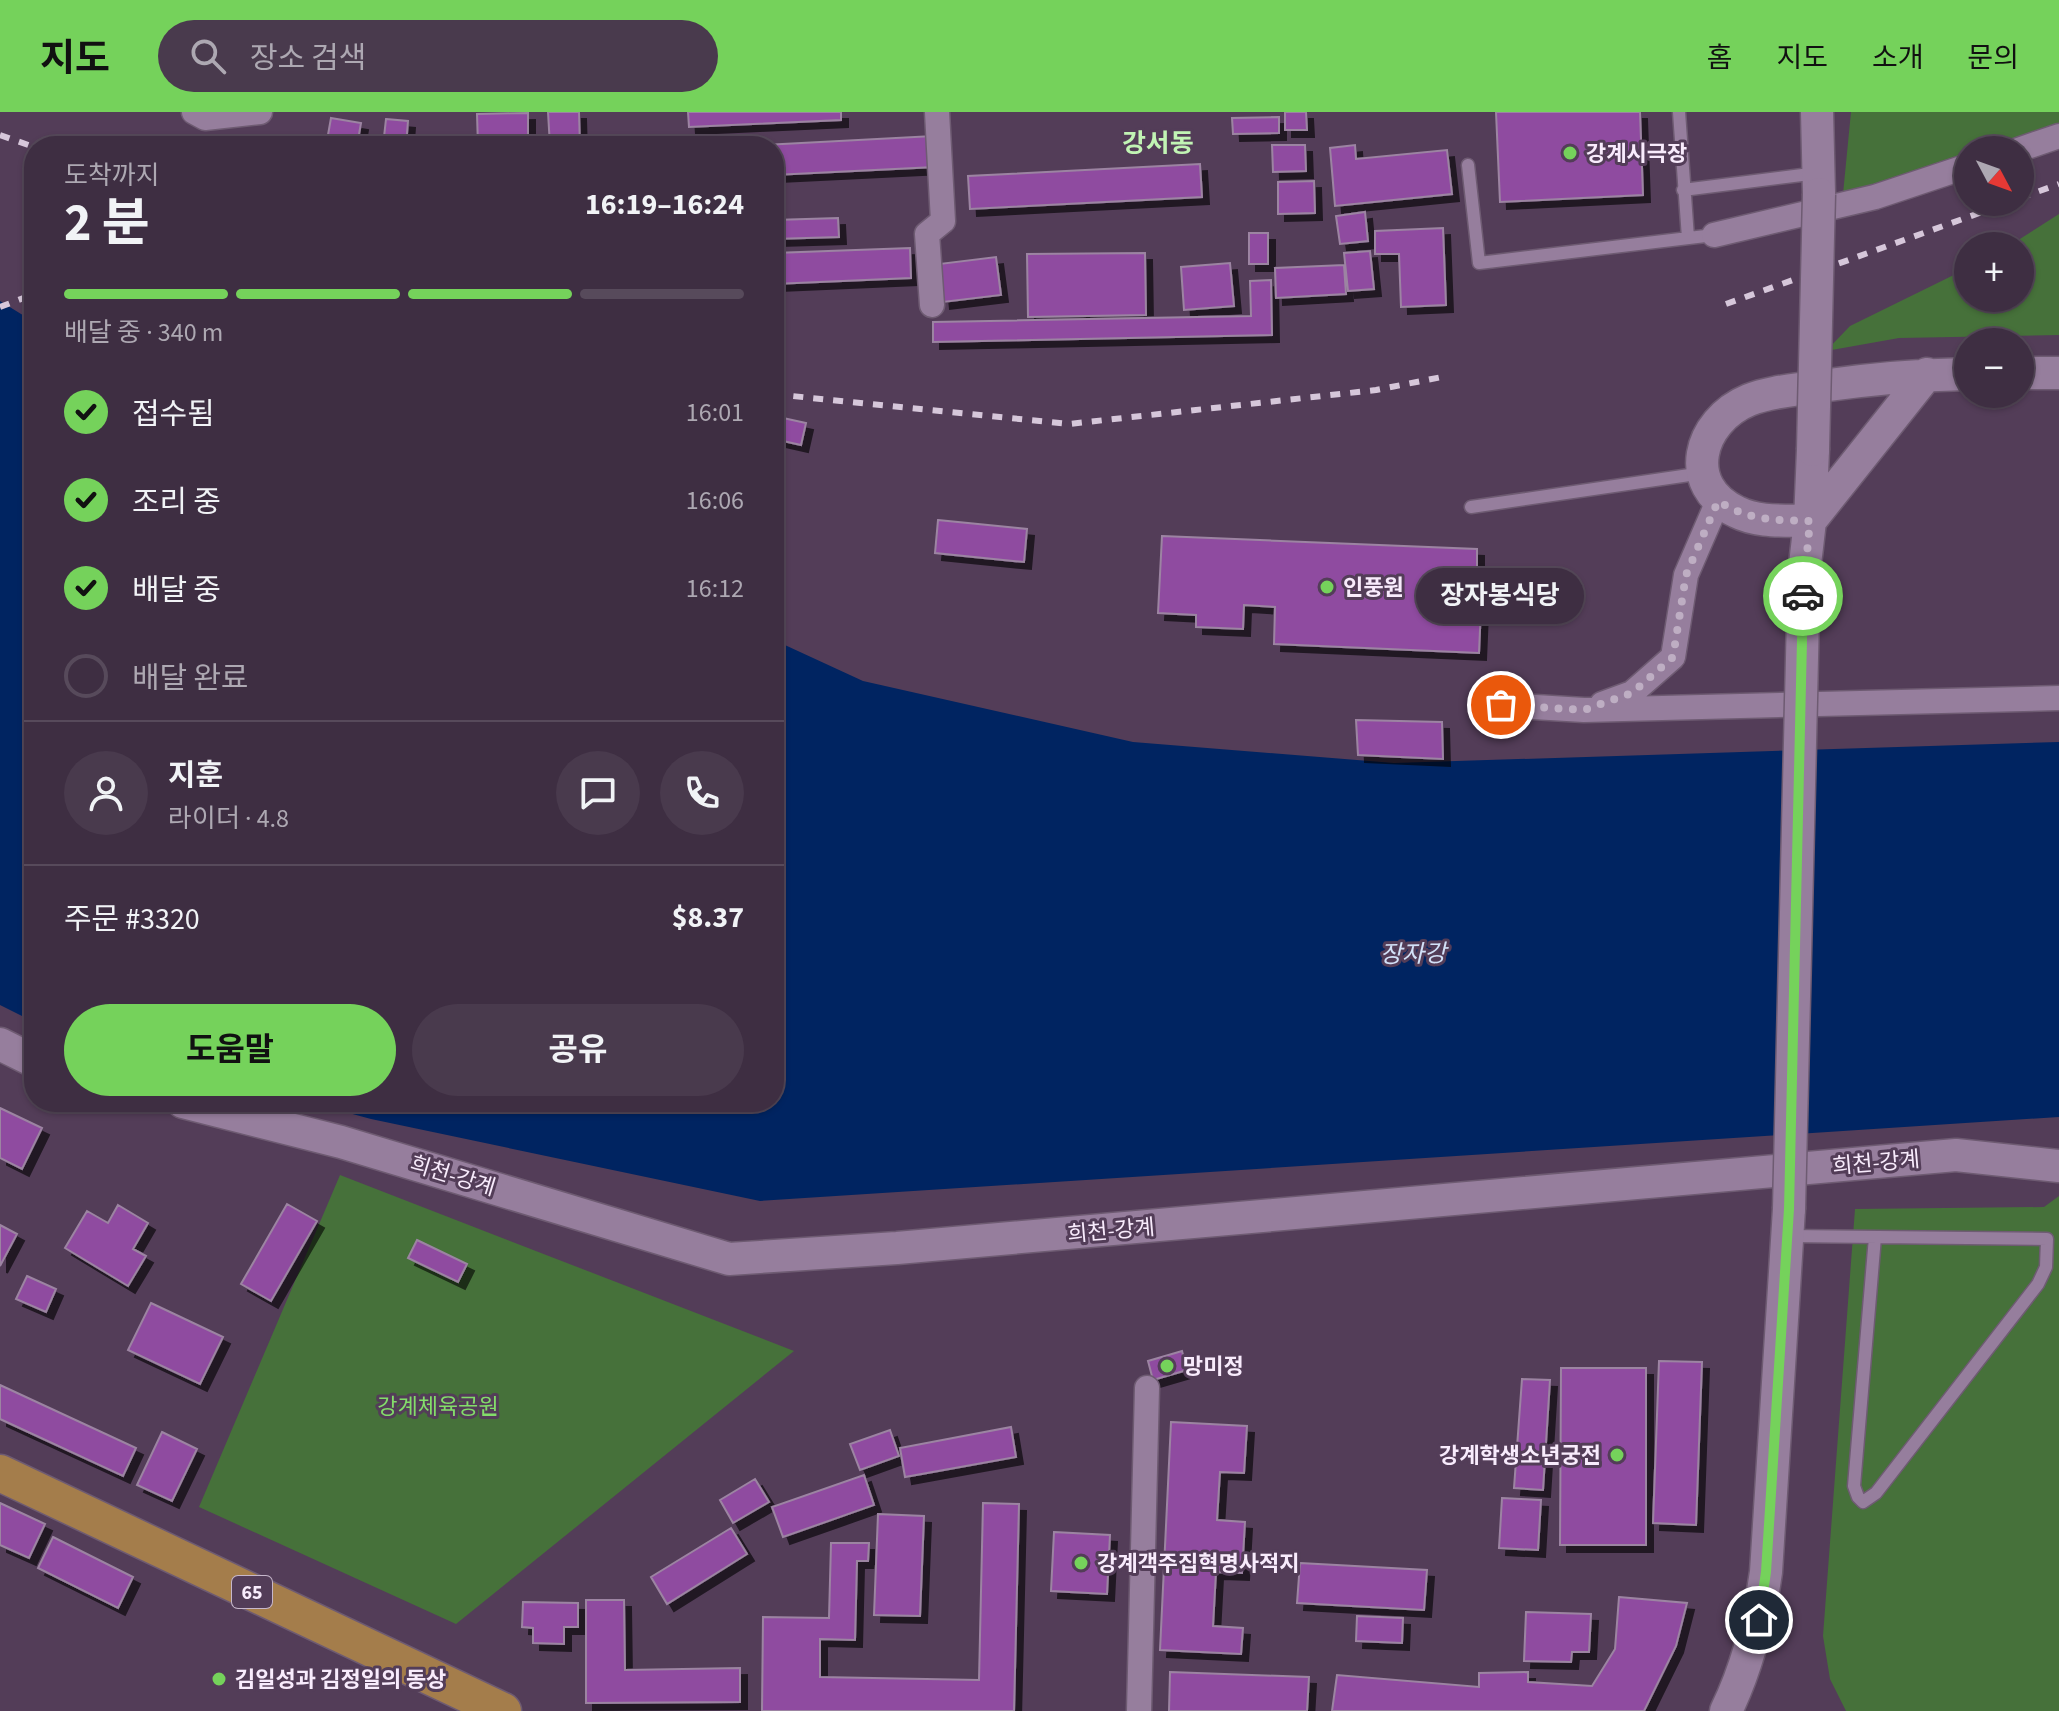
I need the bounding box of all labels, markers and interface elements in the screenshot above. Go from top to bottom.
search box [158,20,718,92]
text: 지도 [40,32,110,86]
icon: search [186,34,230,78]
text: 장소 검색 [250,37,366,80]
text: 홈 [1707,38,1732,78]
text: 지도 [1776,38,1828,78]
text: 소개 [1872,38,1923,78]
text: 문의 [1967,38,2019,78]
district label: 강서동 [1122,125,1194,162]
north arrow [1954,136,2034,216]
map controls [1954,136,2034,408]
place label: 강계시극장 [1586,138,1687,170]
marker: 강계시극장 [1561,144,1579,162]
text: 도착까지 [64,157,160,194]
text: 16:19–16:24 [585,183,744,226]
text: 2 분 [64,187,150,261]
button: + [1954,232,2034,312]
text: 배달 중 · 340 m [64,314,223,351]
button: − [1954,328,2034,408]
icon: check [64,390,108,434]
text: 접수됨 [132,393,215,436]
text: 16:01 [686,394,744,431]
icon: check [64,478,108,522]
text: 조리 중 [132,481,221,524]
text: 16:06 [686,482,744,519]
courier [1763,556,1843,636]
icon: check [64,566,108,610]
text: 배달 중 [132,569,221,612]
callout: 장자봉식당 [1417,569,1585,625]
text: 16:12 [686,570,744,607]
place label: 인풍원 [1343,572,1404,604]
icon: car [1781,574,1825,618]
text: 장자봉식당 [1440,577,1560,614]
marker: 인풍원 [1318,578,1336,596]
text: 배달 완료 [132,657,248,700]
pin [1467,671,1535,739]
icon: bag [1479,683,1523,727]
button: person [64,751,148,835]
button: chat [556,751,640,835]
button: phone [660,751,744,835]
text: 지훈 [168,754,223,797]
text: 라이더 · 4.8 [168,800,289,837]
text: $8.37 [672,896,744,939]
text: 주문 #3320 [64,898,200,941]
water label: 장자강 [1380,936,1449,973]
button: 도움말 [64,1004,396,1096]
button: 공유 [412,1004,744,1096]
street label: 희천-강계 [1831,1143,1921,1183]
street label: 희천-강계 [406,1148,499,1204]
street label: 희천-강계 [1066,1211,1156,1251]
place label: 망미정 [1183,1351,1244,1383]
marker: 망미정 [1158,1357,1176,1375]
park label: 강계체육공원 [377,1391,499,1423]
place label: 강계학생소년궁전 [1439,1440,1601,1472]
marker: 강계학생소년궁전 [1608,1446,1626,1464]
place label: 강계객주집혁명사적지 [1097,1548,1299,1580]
marker: 강계객주집혁명사적지 [1072,1554,1090,1572]
road number: 65 [232,1576,272,1608]
pin [1725,1586,1793,1654]
icon: home [1737,1598,1781,1642]
place label: 김일성과 김정일의 동상 [235,1664,446,1696]
marker: 김일성과 김정일의 동상 [210,1670,228,1688]

